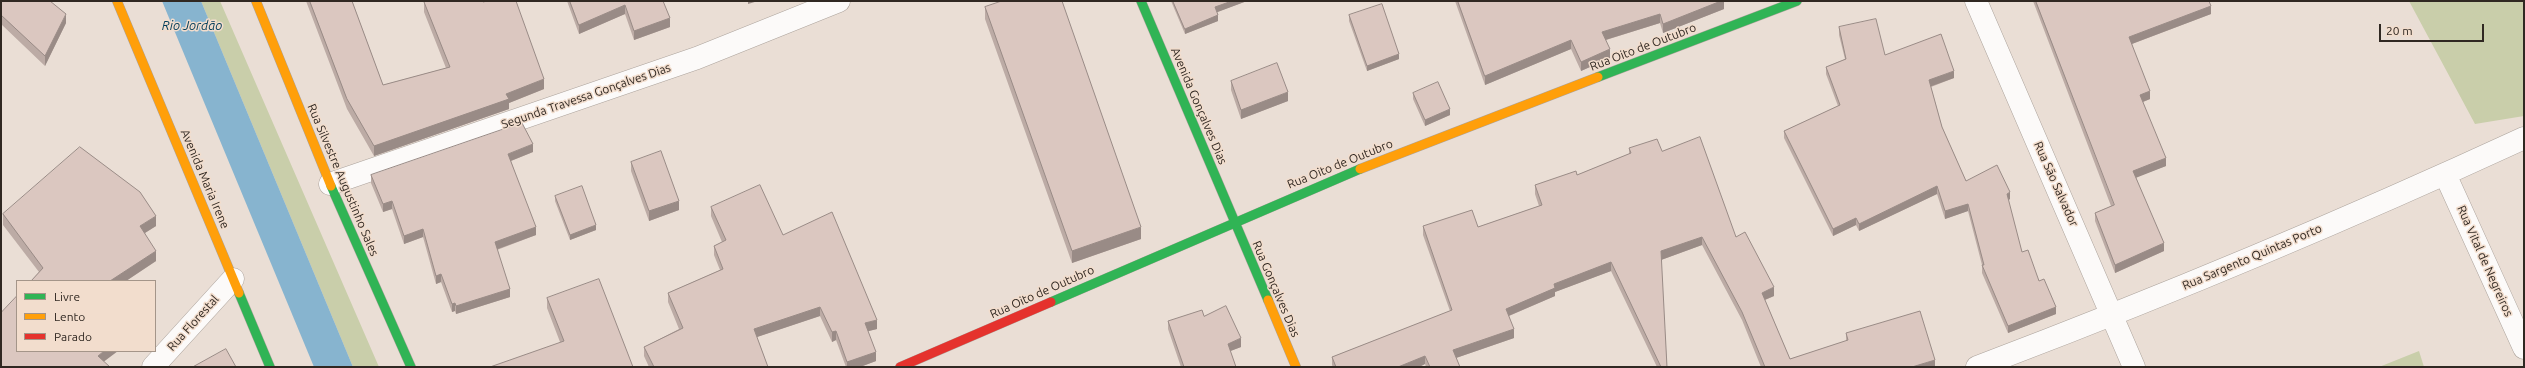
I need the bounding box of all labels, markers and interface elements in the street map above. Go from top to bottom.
scale bar [2381,16,2486,42]
water label: Rio Jordão [162,18,222,34]
street label: Rua Oito de Outubro [1588,20,1698,74]
text: 20 m [2386,24,2413,37]
street label: Avenida Gonçalves Dias [1168,45,1230,167]
street label: Segunda Travessa Gonçalves Dias [499,60,673,132]
street label: Rua Silvestre Augustinho Sales [304,102,382,258]
street label: Avenida Maria Irene [178,127,232,231]
street label: Rua Oito de Outubro [1285,136,1395,192]
street label: Rua São Salvador [2031,139,2081,229]
street label: Rua Vital de Negreiros [2454,203,2516,319]
street label: Rua Sargento Quintas Porto [2180,221,2324,293]
street label: Rua Gonçalves Dias [1249,239,1303,339]
street label: Rua Oito de Outubro [988,263,1096,321]
legend [16,280,156,352]
text: Livre [54,290,80,303]
street label: Rua Florestal [164,292,222,354]
text: Lento [54,310,85,323]
text: Parado [54,330,92,343]

